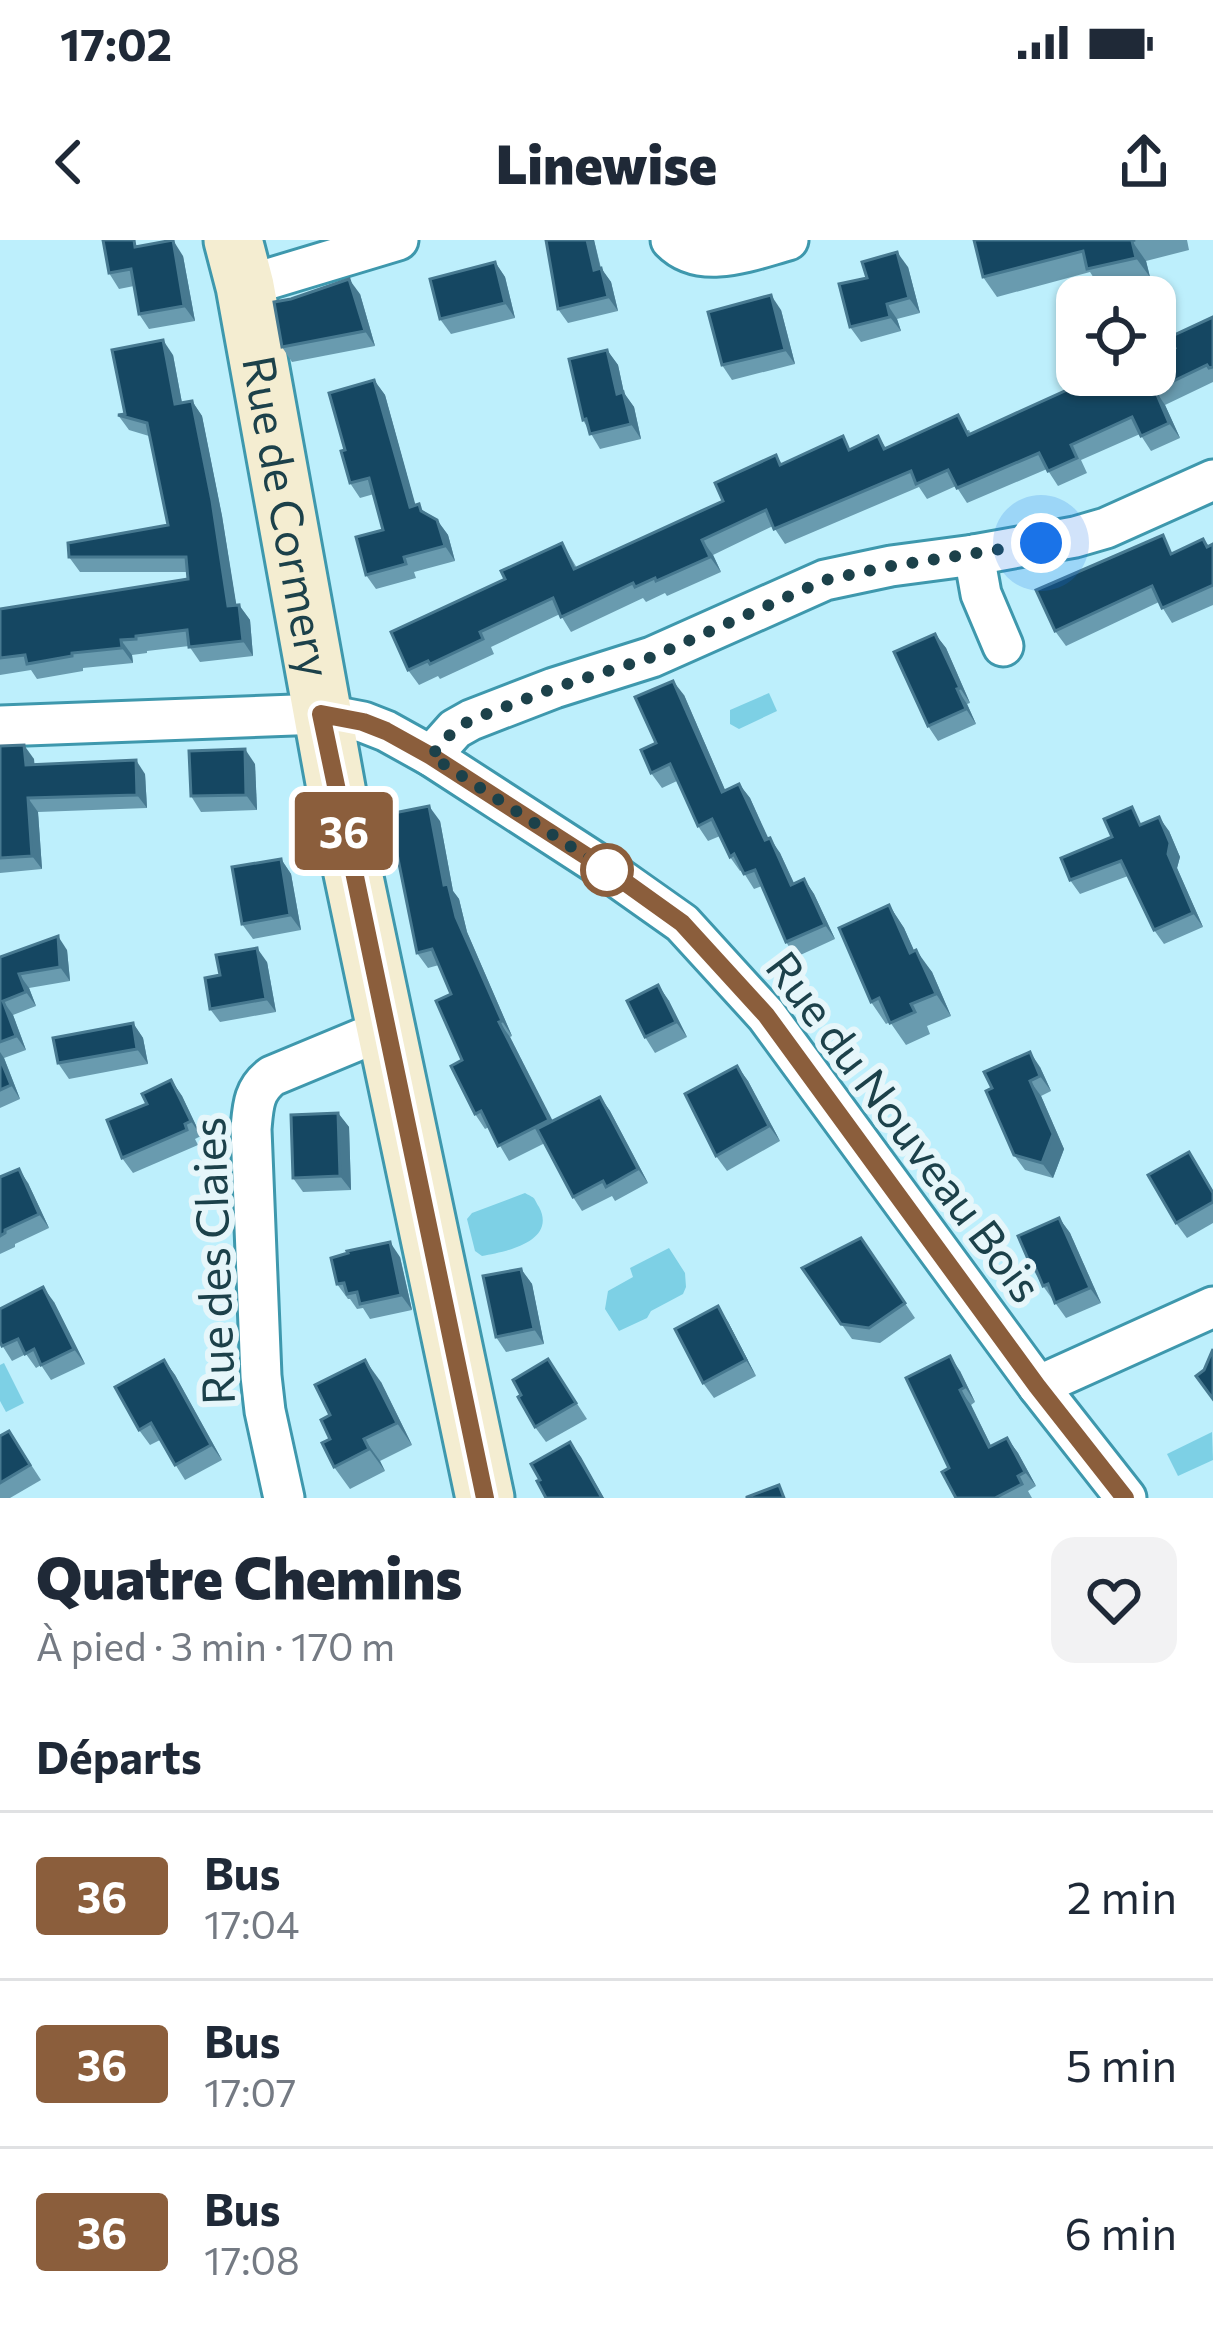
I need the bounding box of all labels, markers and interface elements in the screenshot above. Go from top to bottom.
text: 17:02 [60,15,172,70]
icon: back [36,129,102,195]
text: Linewise [496,129,717,195]
icon: share [1111,129,1177,195]
map controls [1056,276,1176,396]
button: locate [1056,276,1176,396]
street label: Rue de Cormery [233,351,345,681]
your location [1011,513,1071,573]
line badge: 36 [290,792,398,870]
text: 36 [319,805,369,857]
unlabelled marker [582,845,632,895]
street label: Rue du Nouveau Bois [756,939,1056,1312]
street label: Rue des Claies [179,1116,244,1406]
button: heart [1051,1537,1177,1663]
text: Quatre Chemins [36,1541,462,1611]
text: À pied · 3 min · 170 m [36,1621,395,1669]
text: Départs [36,1728,202,1783]
text: Bus [204,1844,280,1899]
text: 2 min [1067,1868,1177,1923]
text: 36 [77,1870,127,1922]
text: 17:04 [204,1899,299,1947]
text: Bus [204,2012,280,2067]
text: 5 min [1066,2036,1177,2091]
text: 36 [77,2038,127,2090]
text: 17:07 [204,2067,296,2115]
text: Bus [204,2180,280,2235]
text: 6 min [1064,2204,1177,2259]
text: 36 [77,2206,127,2258]
text: 17:08 [204,2235,300,2283]

